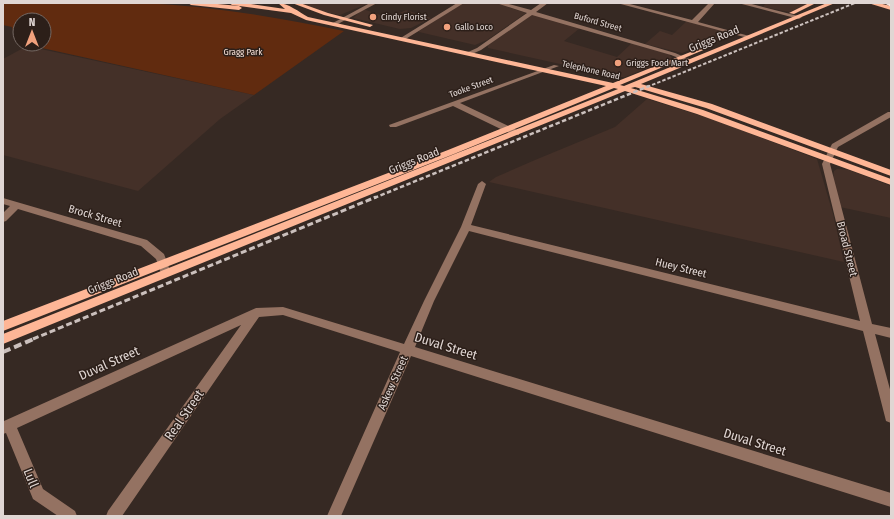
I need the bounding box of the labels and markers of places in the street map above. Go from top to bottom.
marker: Cindy Florist [368,12,378,22]
place label: Cindy Florist [381,12,427,22]
marker: Gallo Loco [442,22,452,32]
place label: Gallo Loco [455,22,493,32]
marker: Griggs Food Mart [613,58,623,68]
place label: Griggs Food Mart [626,58,688,68]

